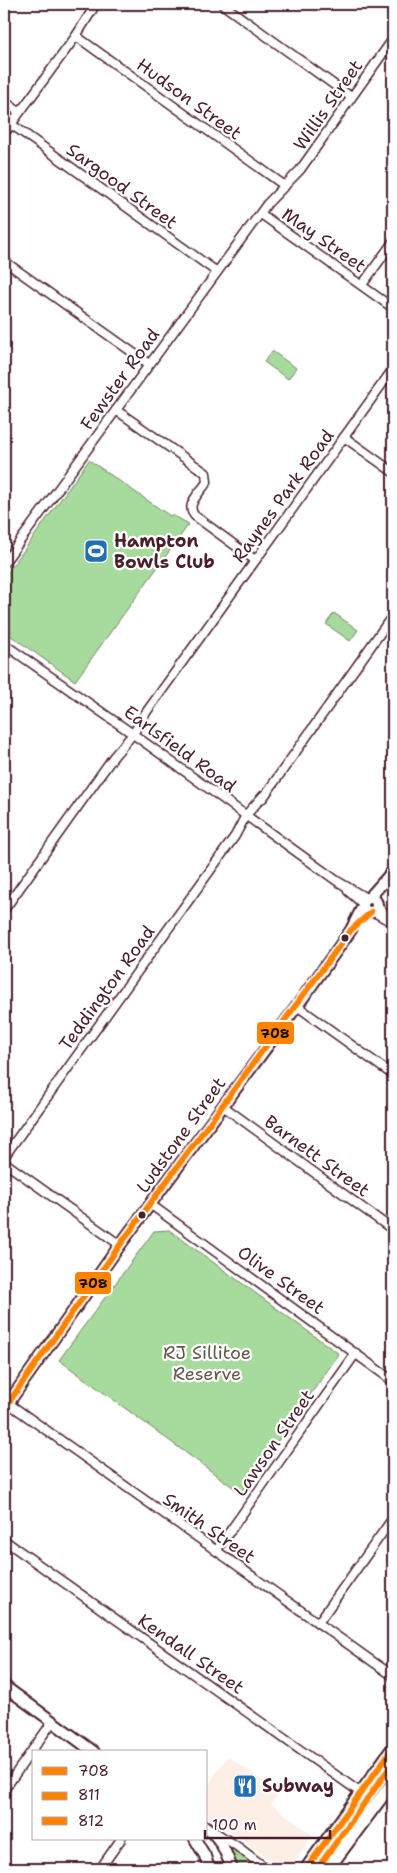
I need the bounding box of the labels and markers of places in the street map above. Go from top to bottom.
place label: Hampton Bowls Club [114,529,215,574]
sports icon: Hampton Bowls Club [83,538,109,564]
unlabelled marker [340,933,350,943]
unlabelled marker [137,1210,147,1220]
restaurant icon: Subway [232,1773,258,1799]
place label: Subway [262,1774,334,1798]

